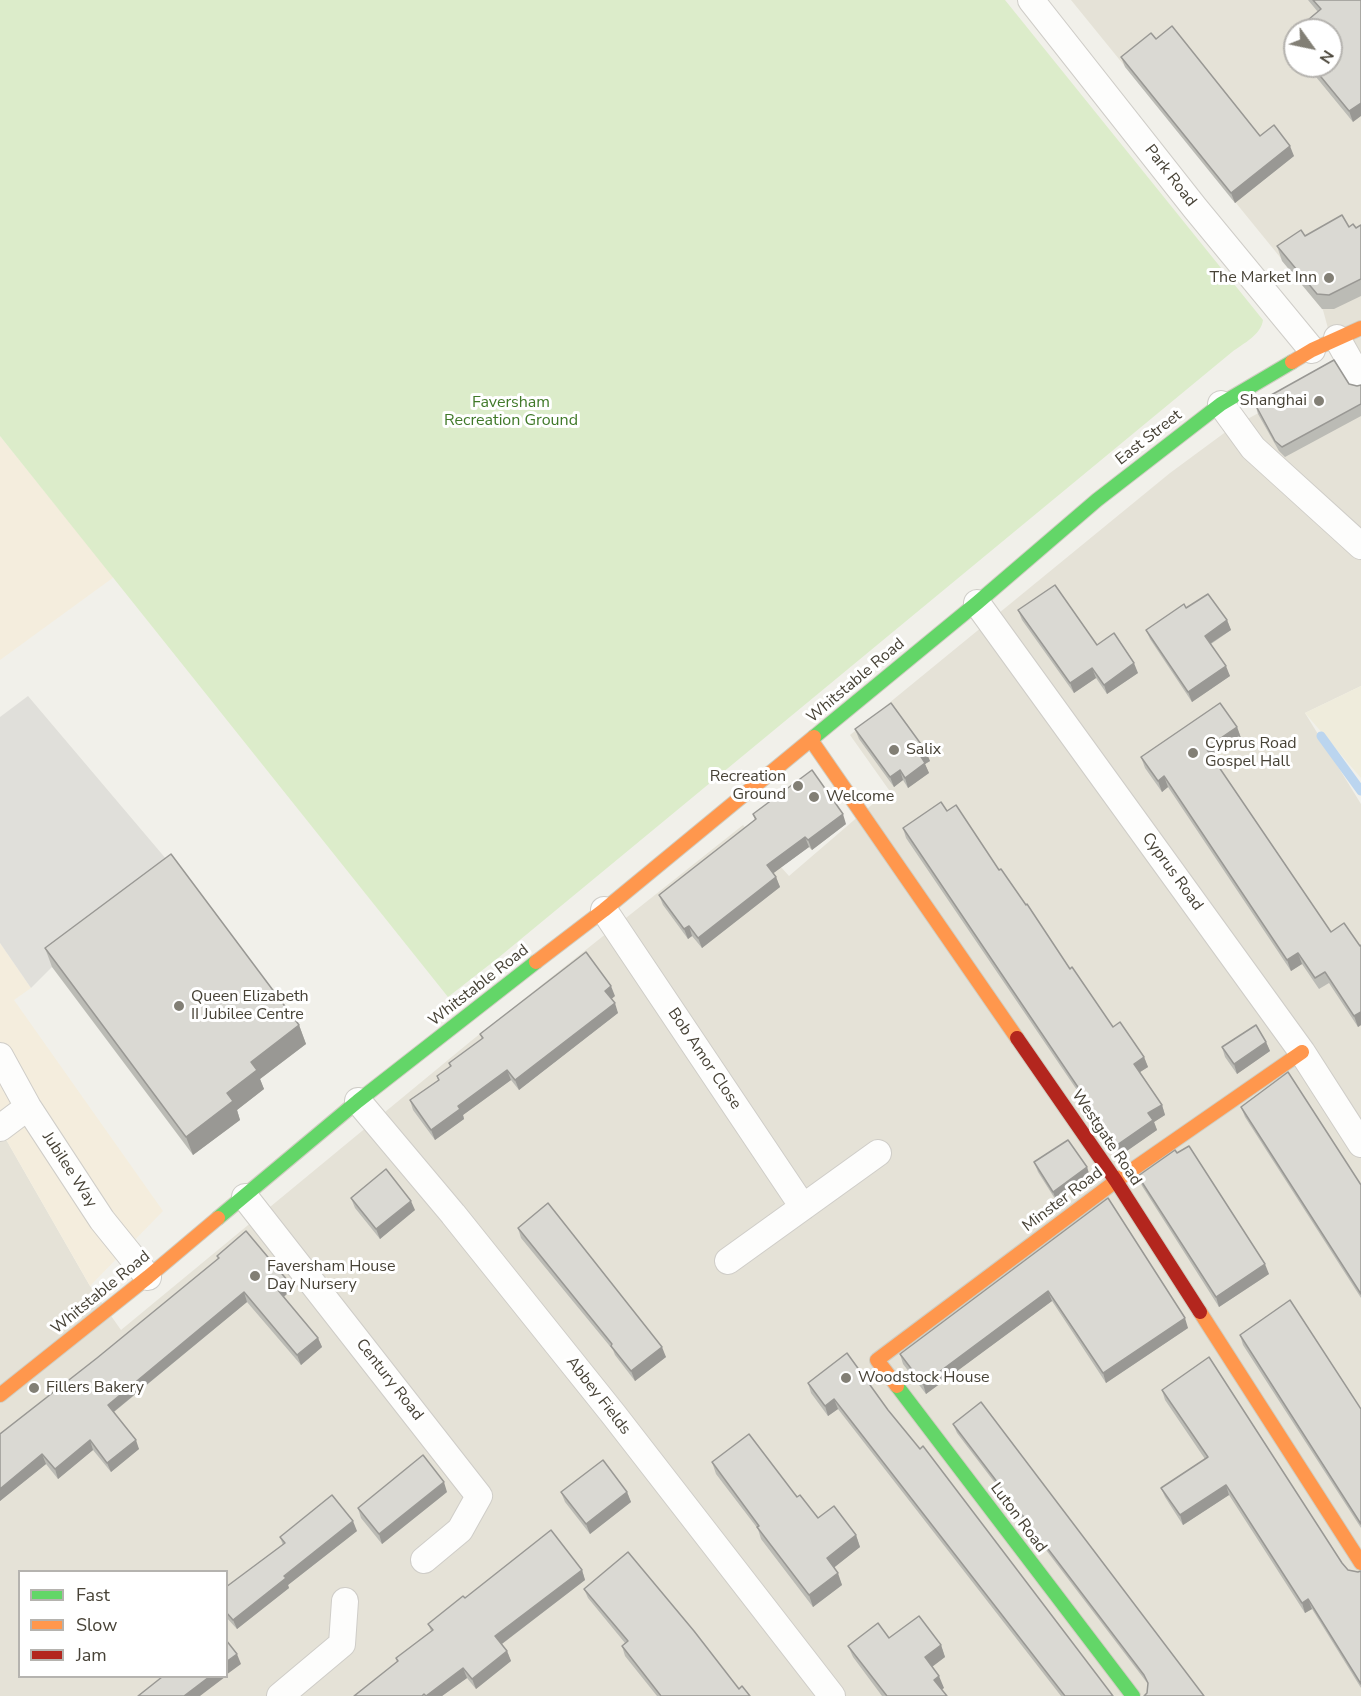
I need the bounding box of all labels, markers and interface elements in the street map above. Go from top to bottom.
north arrow [1283,18,1343,78]
text: N [1314,46,1339,68]
street label: Park Road [1140,141,1200,211]
place label: The Market Inn [1209,268,1317,288]
marker: The Market Inn [1322,271,1336,285]
place label: Shanghai [1240,391,1307,411]
park label: Faversham Recreation Ground [444,393,578,431]
marker: Shanghai [1312,394,1326,408]
street label: East Street [1112,406,1186,470]
street label: Whitstable Road [803,635,909,727]
place label: Cyprus Road Gospel Hall [1205,734,1297,772]
place label: Salix [906,740,941,760]
marker: Salix [887,743,901,757]
marker: Cyprus Road Gospel Hall [1186,746,1200,760]
place label: Recreation Ground [710,767,786,805]
marker: Recreation Ground [791,779,805,793]
place label: Welcome [826,787,894,807]
marker: Welcome [807,790,821,804]
street label: Cyprus Road [1137,829,1207,915]
street label: Whitstable Road [425,941,533,1031]
place label: Queen Elizabeth II Jubilee Centre [191,987,309,1025]
marker: Queen Elizabeth II Jubilee Centre [172,999,186,1013]
street label: Bob Amor Close [663,1005,745,1113]
street label: Westgate Road [1067,1086,1145,1190]
street label: Jubilee Way [37,1129,101,1211]
street label: Minster Road [1019,1164,1107,1236]
street label: Whitstable Road [48,1247,154,1339]
place label: Faversham House Day Nursery [267,1257,395,1295]
marker: Faversham House Day Nursery [248,1269,262,1283]
street label: Century Road [351,1335,427,1425]
street label: Abbey Fields [562,1353,634,1439]
place label: Woodstock House [858,1368,990,1388]
marker: Woodstock House [839,1371,853,1385]
place label: Fillers Bakery [46,1378,144,1398]
marker: Fillers Bakery [27,1381,41,1395]
street label: Luton Road [986,1479,1050,1557]
legend [18,1570,228,1678]
text: Fast [76,1583,110,1607]
text: Slow [76,1613,117,1637]
text: Jam [76,1643,107,1667]

